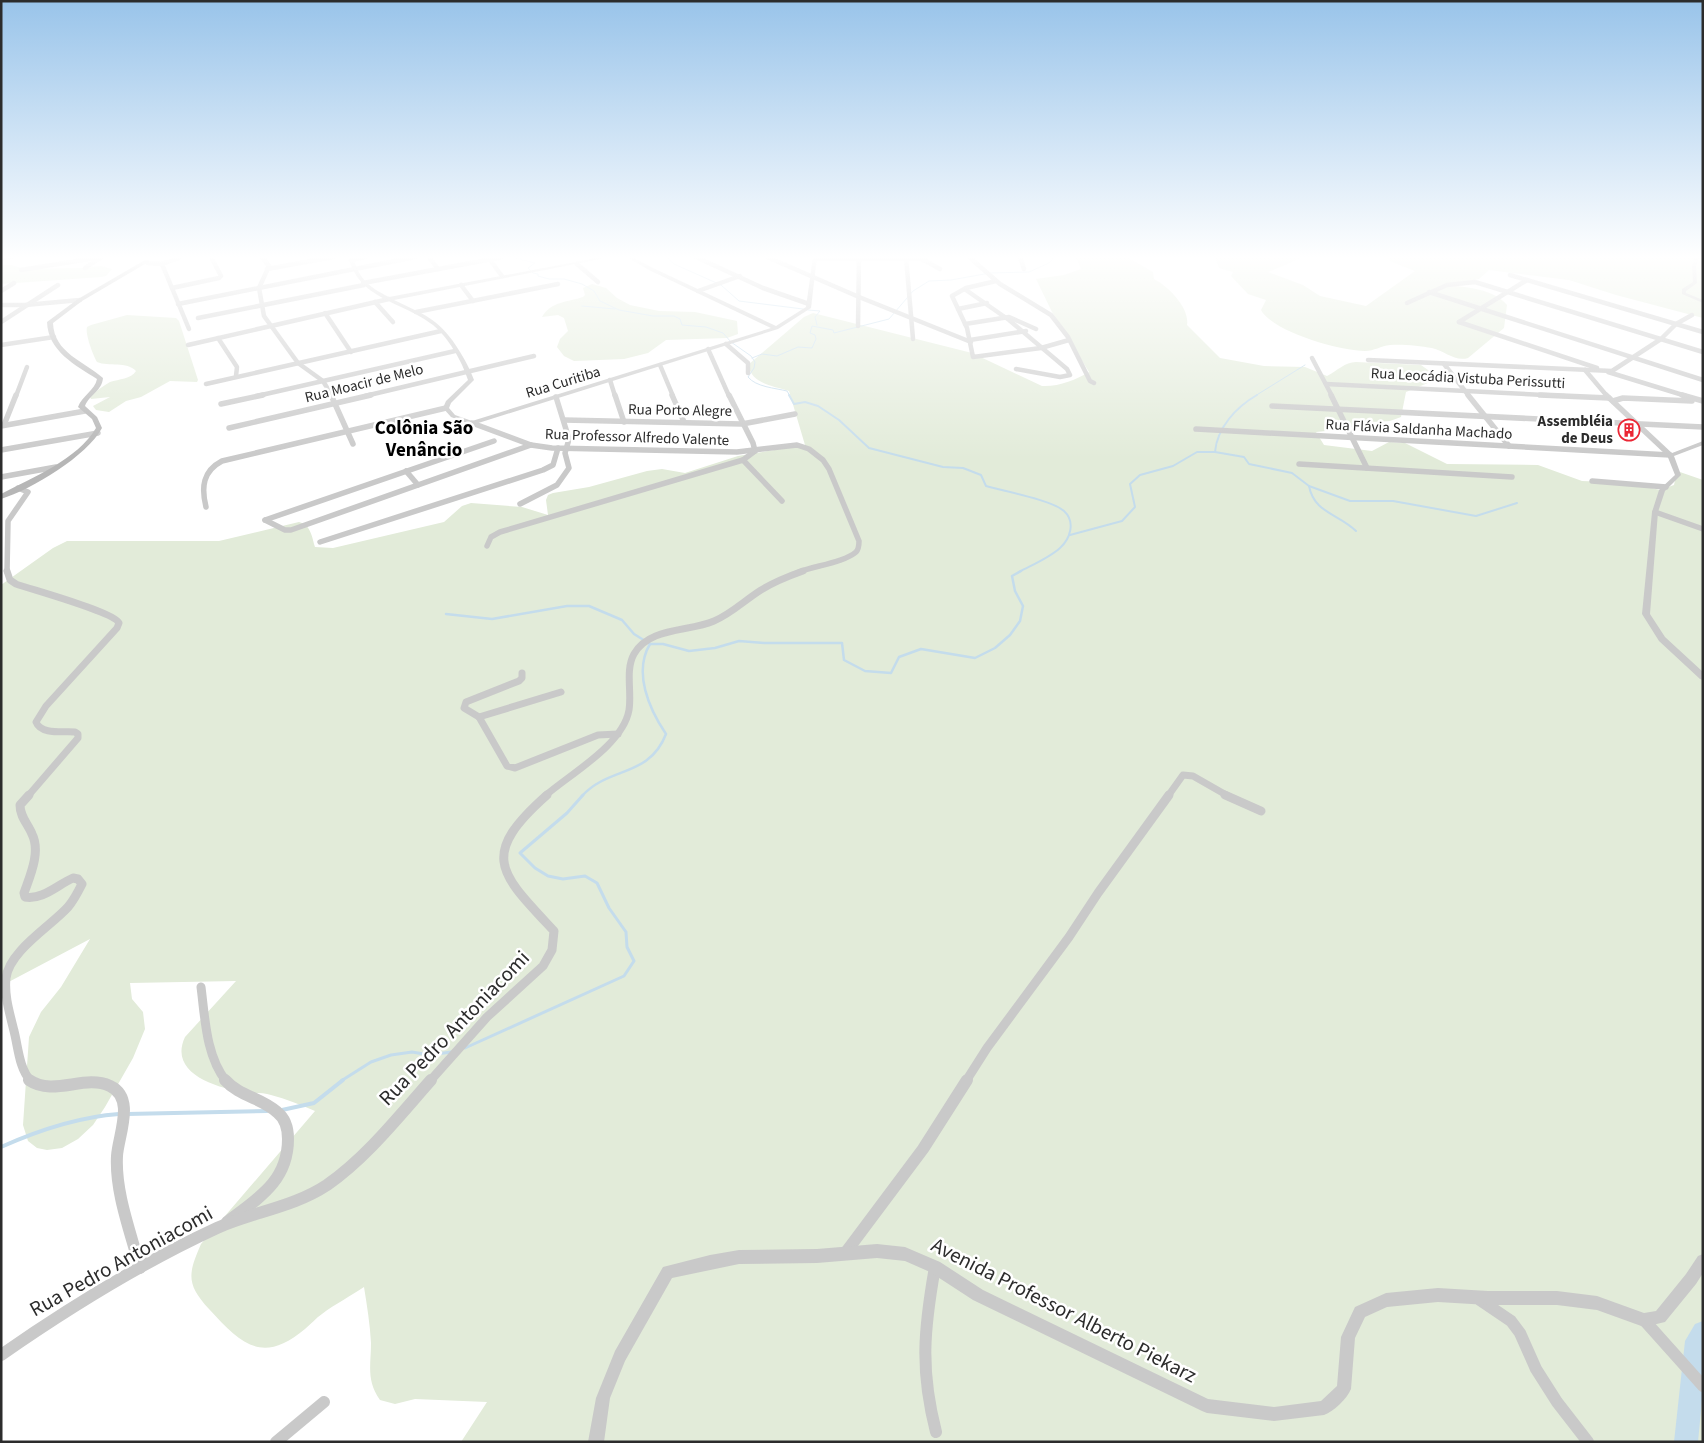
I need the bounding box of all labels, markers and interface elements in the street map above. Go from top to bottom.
street label: Rua Moacir de Melo [303,359,426,408]
street label: Rua Curitiba [523,361,603,404]
street label: Rua Leocádia Vistuba Perissutti [1370,363,1566,394]
street label: Rua Porto Alegre [628,399,732,422]
place label: Assembléia de Deus [1537,411,1613,449]
street label: Rua Flávia Saldanha Machado [1325,414,1513,445]
district label: Colônia São Venâncio [375,415,473,464]
building icon: Assembléia de Deus [1617,418,1641,442]
street label: Rua Professor Alfredo Valente [544,424,730,451]
street label: Rua Pedro Antoniacomi [372,944,536,1112]
street label: Rua Pedro Antoniacomi [24,1198,218,1324]
street label: Avenida Professor Alberto Piekarz [926,1230,1202,1390]

